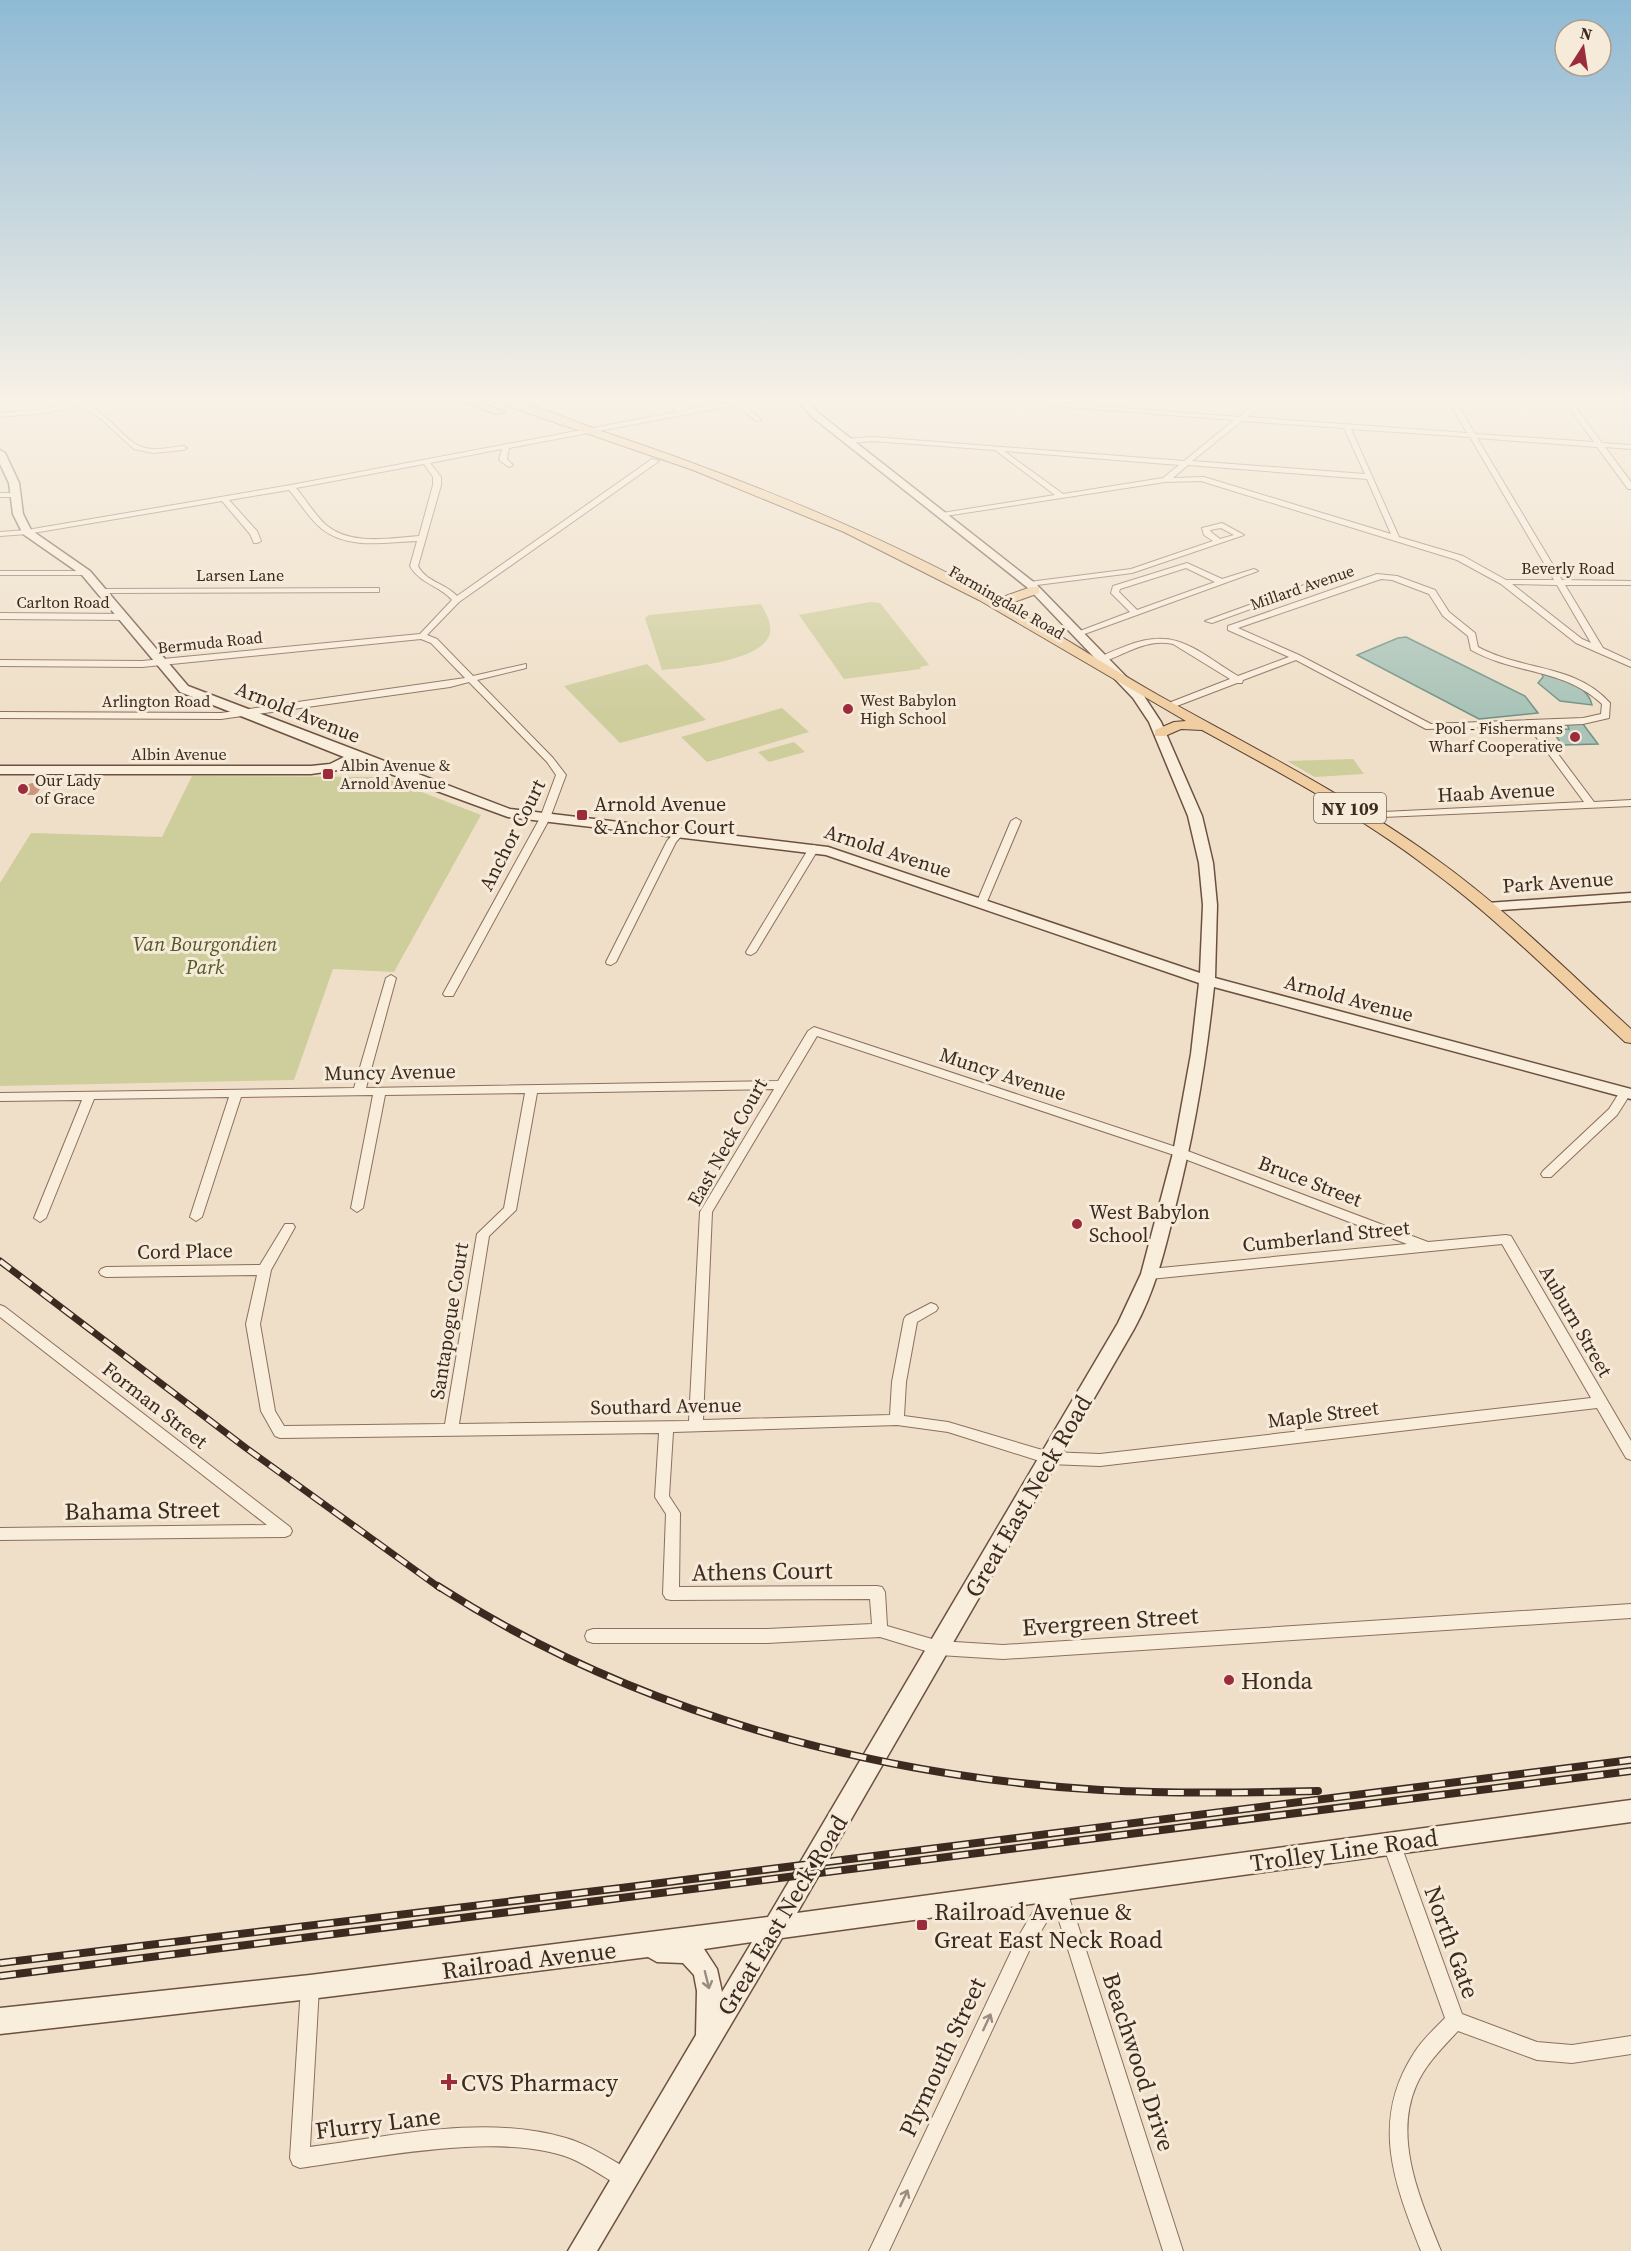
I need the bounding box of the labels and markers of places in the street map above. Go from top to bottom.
place label: West Babylon High School [860,689,957,729]
marker: West Babylon High School [841,702,855,716]
place label: Pool - Fishermans Wharf Cooperative [1428,717,1563,757]
marker: Pool - Fishermans Wharf Cooperative [1568,730,1582,744]
place label: Albin Avenue & Arnold Avenue [340,754,451,794]
marker: Albin Avenue & Arnold Avenue [321,767,335,781]
place label: Our Lady of Grace [35,769,102,809]
marker: Our Lady of Grace [16,782,30,796]
place label: Arnold Avenue & Anchor Court [594,790,735,841]
marker: Arnold Avenue & Anchor Court [575,808,589,822]
place label: West Babylon School [1089,1198,1210,1249]
marker: West Babylon School [1070,1217,1084,1231]
place label: Honda [1241,1664,1314,1697]
marker: Honda [1222,1673,1236,1687]
place label: Railroad Avenue & Great East Neck Road [934,1895,1163,1956]
marker: Railroad Avenue & Great East Neck Road [915,1918,929,1932]
place label: CVS Pharmacy [461,2066,619,2099]
marker: CVS Pharmacy [442,2075,456,2089]

